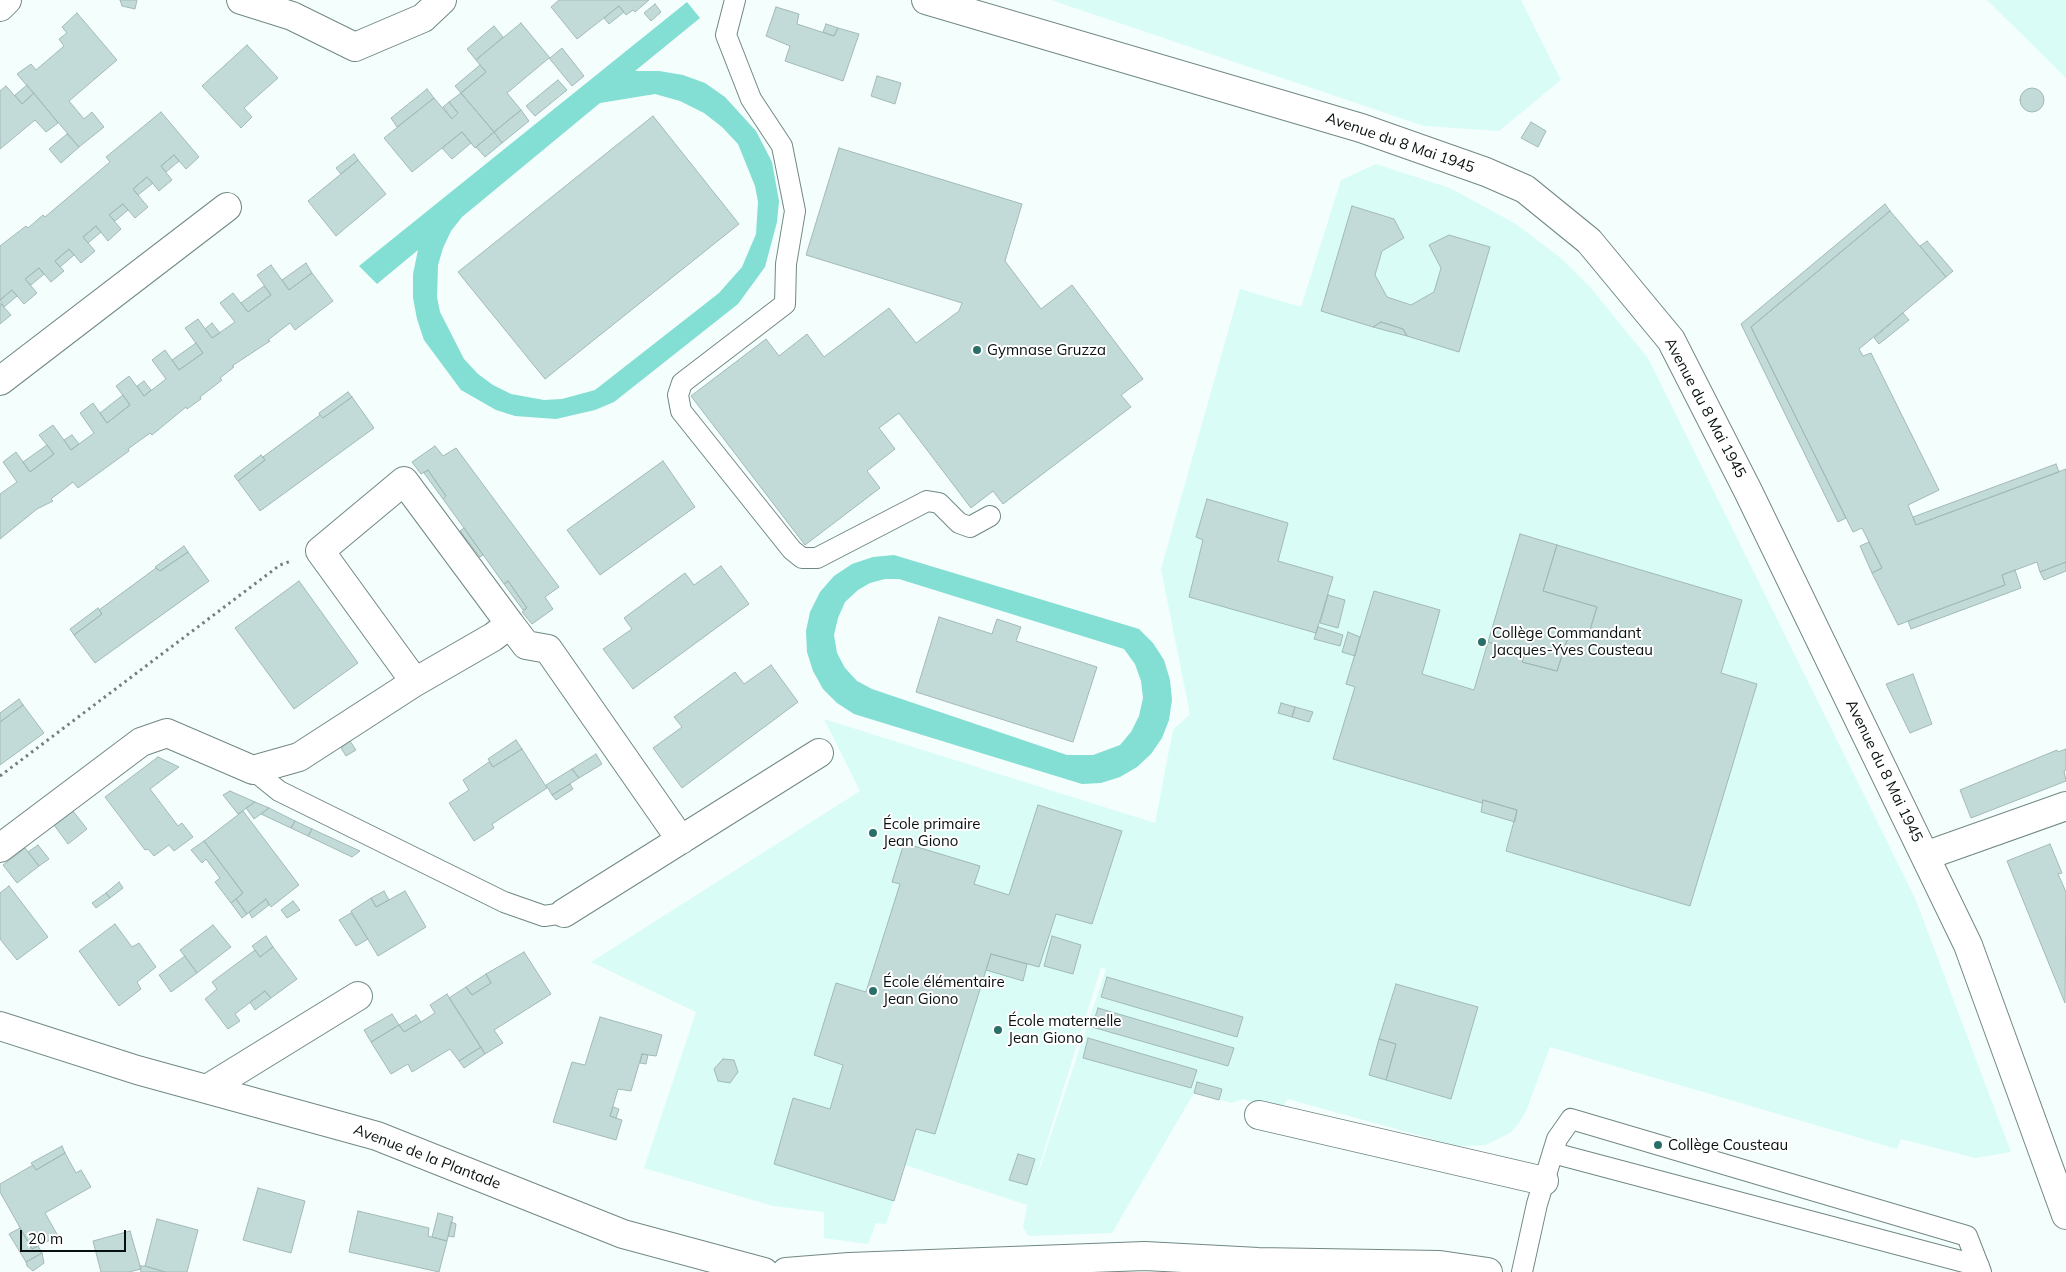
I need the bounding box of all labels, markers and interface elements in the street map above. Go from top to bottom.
street label: Avenue du 8 Mai 1945 [1323,109,1477,177]
street label: Avenue du 8 Mai 1945 [1660,335,1750,481]
place label: Gymnase Gruzza [987,341,1106,359]
marker: Gymnase Gruzza [971,344,983,356]
place label: Collège Commandant Jacques-Yves Cousteau [1492,624,1653,659]
marker: Collège Commandant Jacques-Yves Cousteau [1476,636,1488,648]
street label: Avenue du 8 Mai 1945 [1842,697,1926,845]
place label: École primaire Jean Giono [883,815,981,850]
marker: École primaire Jean Giono [867,827,879,839]
place label: École élémentaire Jean Giono [883,973,1005,1008]
marker: École élémentaire Jean Giono [867,985,879,997]
place label: École maternelle Jean Giono [1008,1012,1121,1047]
marker: École maternelle Jean Giono [992,1024,1004,1036]
street label: Avenue de la Plantade [351,1121,503,1193]
place label: Collège Cousteau [1668,1136,1788,1154]
marker: Collège Cousteau [1652,1139,1664,1151]
scale bar [22,1220,129,1252]
text: 20 m [28,1229,63,1248]

